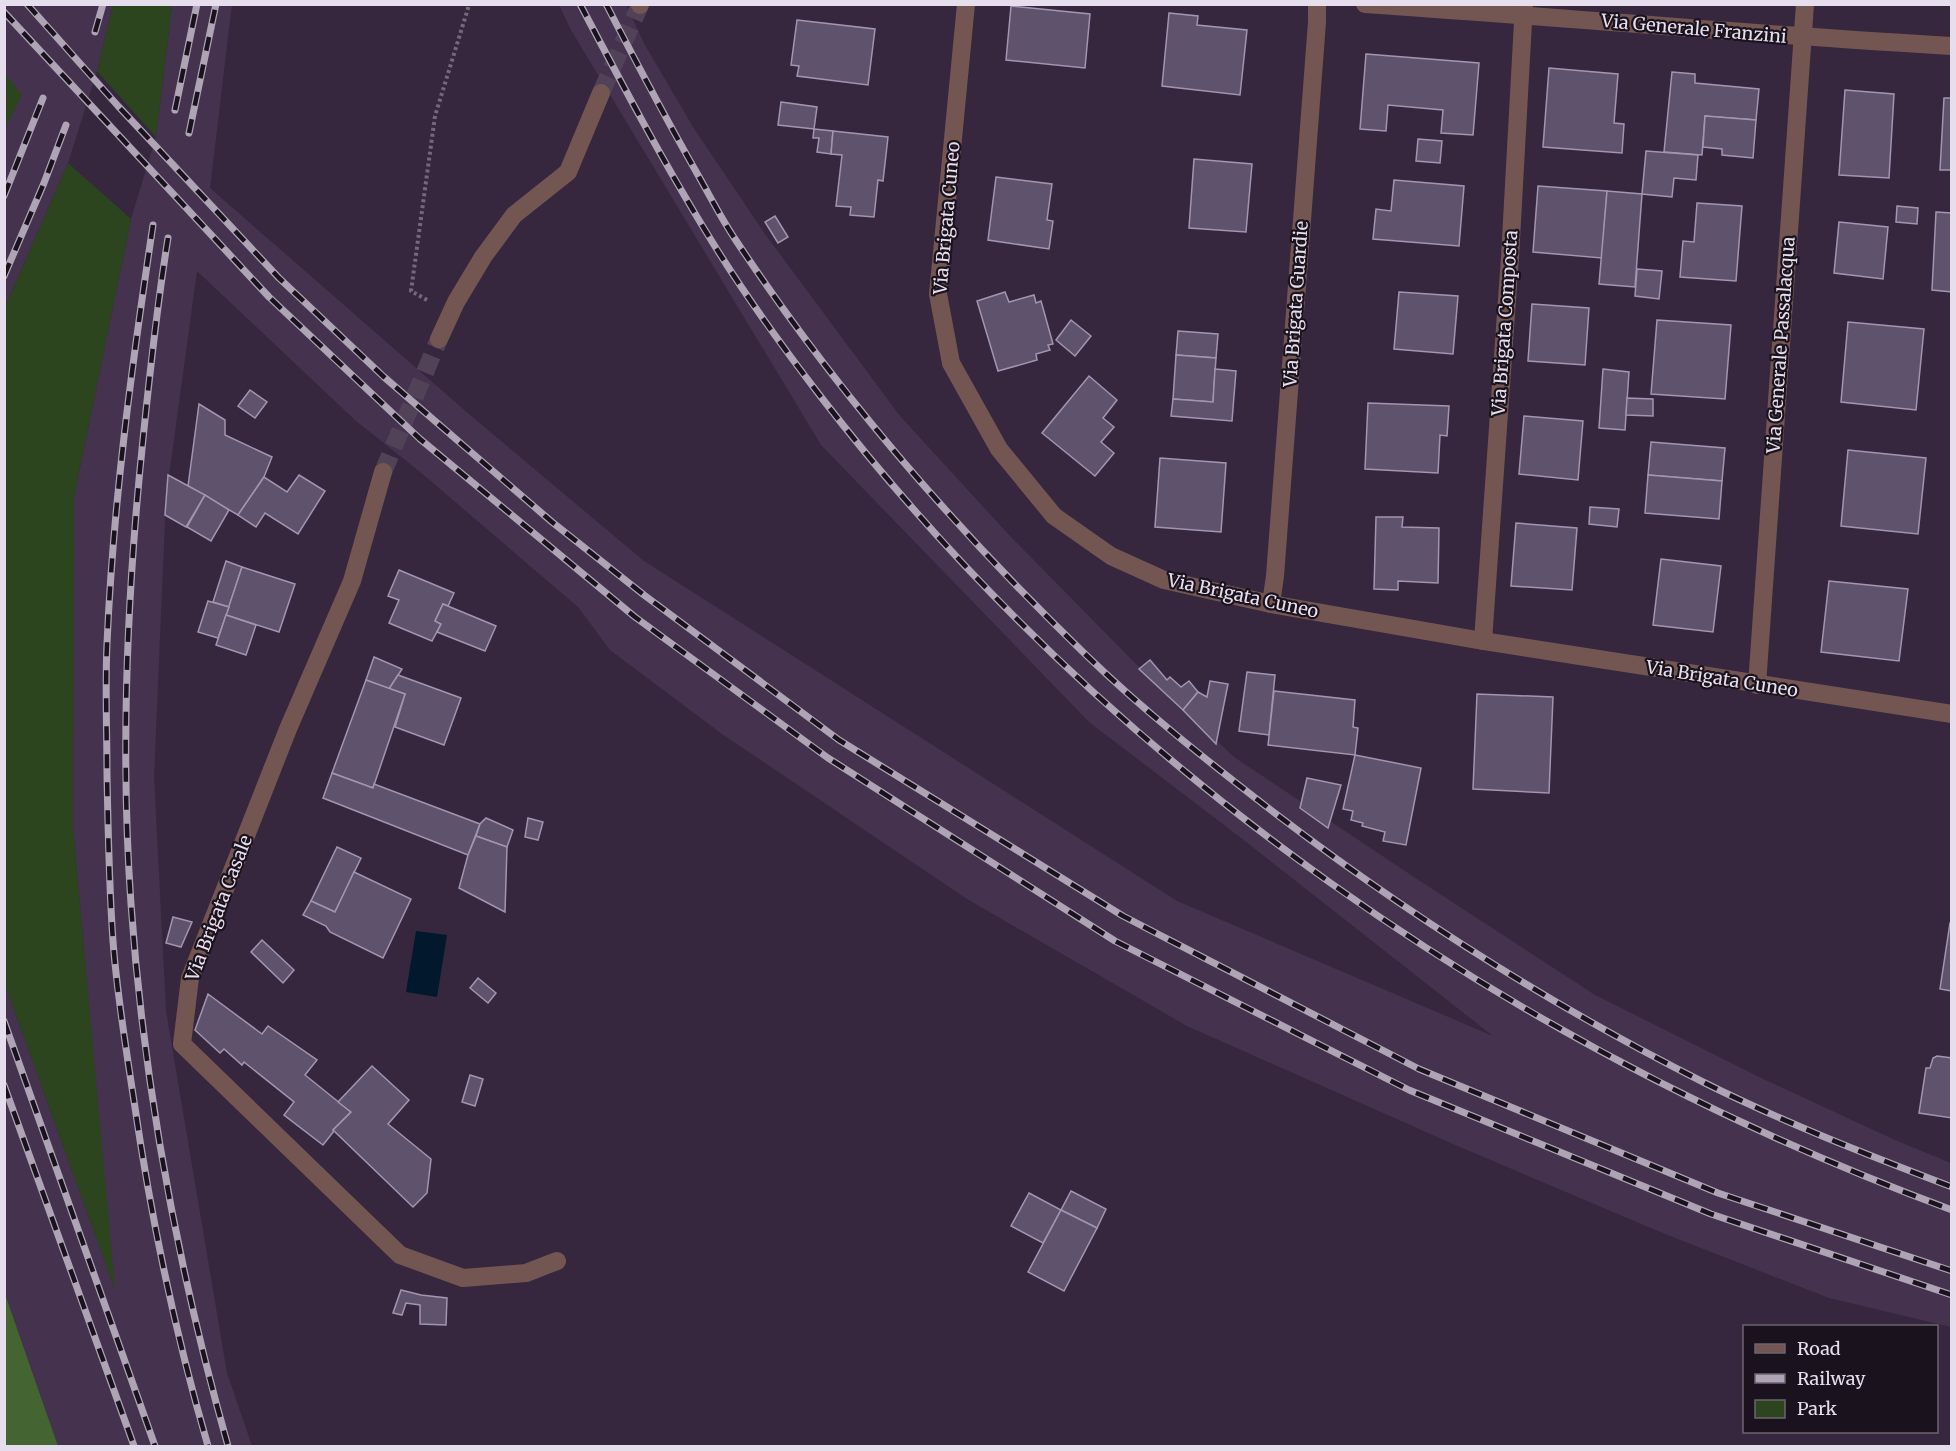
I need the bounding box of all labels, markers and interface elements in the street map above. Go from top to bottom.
street label: Via Generale Franzini [1599,9,1788,48]
street label: Via Brigata Cuneo [928,140,965,296]
street label: Via Brigata Guardie [1278,220,1313,389]
street label: Via Brigata Composta [1486,229,1522,418]
street label: Via Generale Passalacqua [1761,235,1800,455]
street label: Via Brigata Cuneo [1165,568,1321,623]
street label: Via Brigata Cuneo [1643,655,1800,702]
street label: Via Brigata Casale [180,832,257,985]
legend [1743,1325,1938,1433]
text: Road [1797,1337,1841,1360]
text: Railway [1797,1367,1866,1390]
text: Park [1797,1397,1838,1420]

